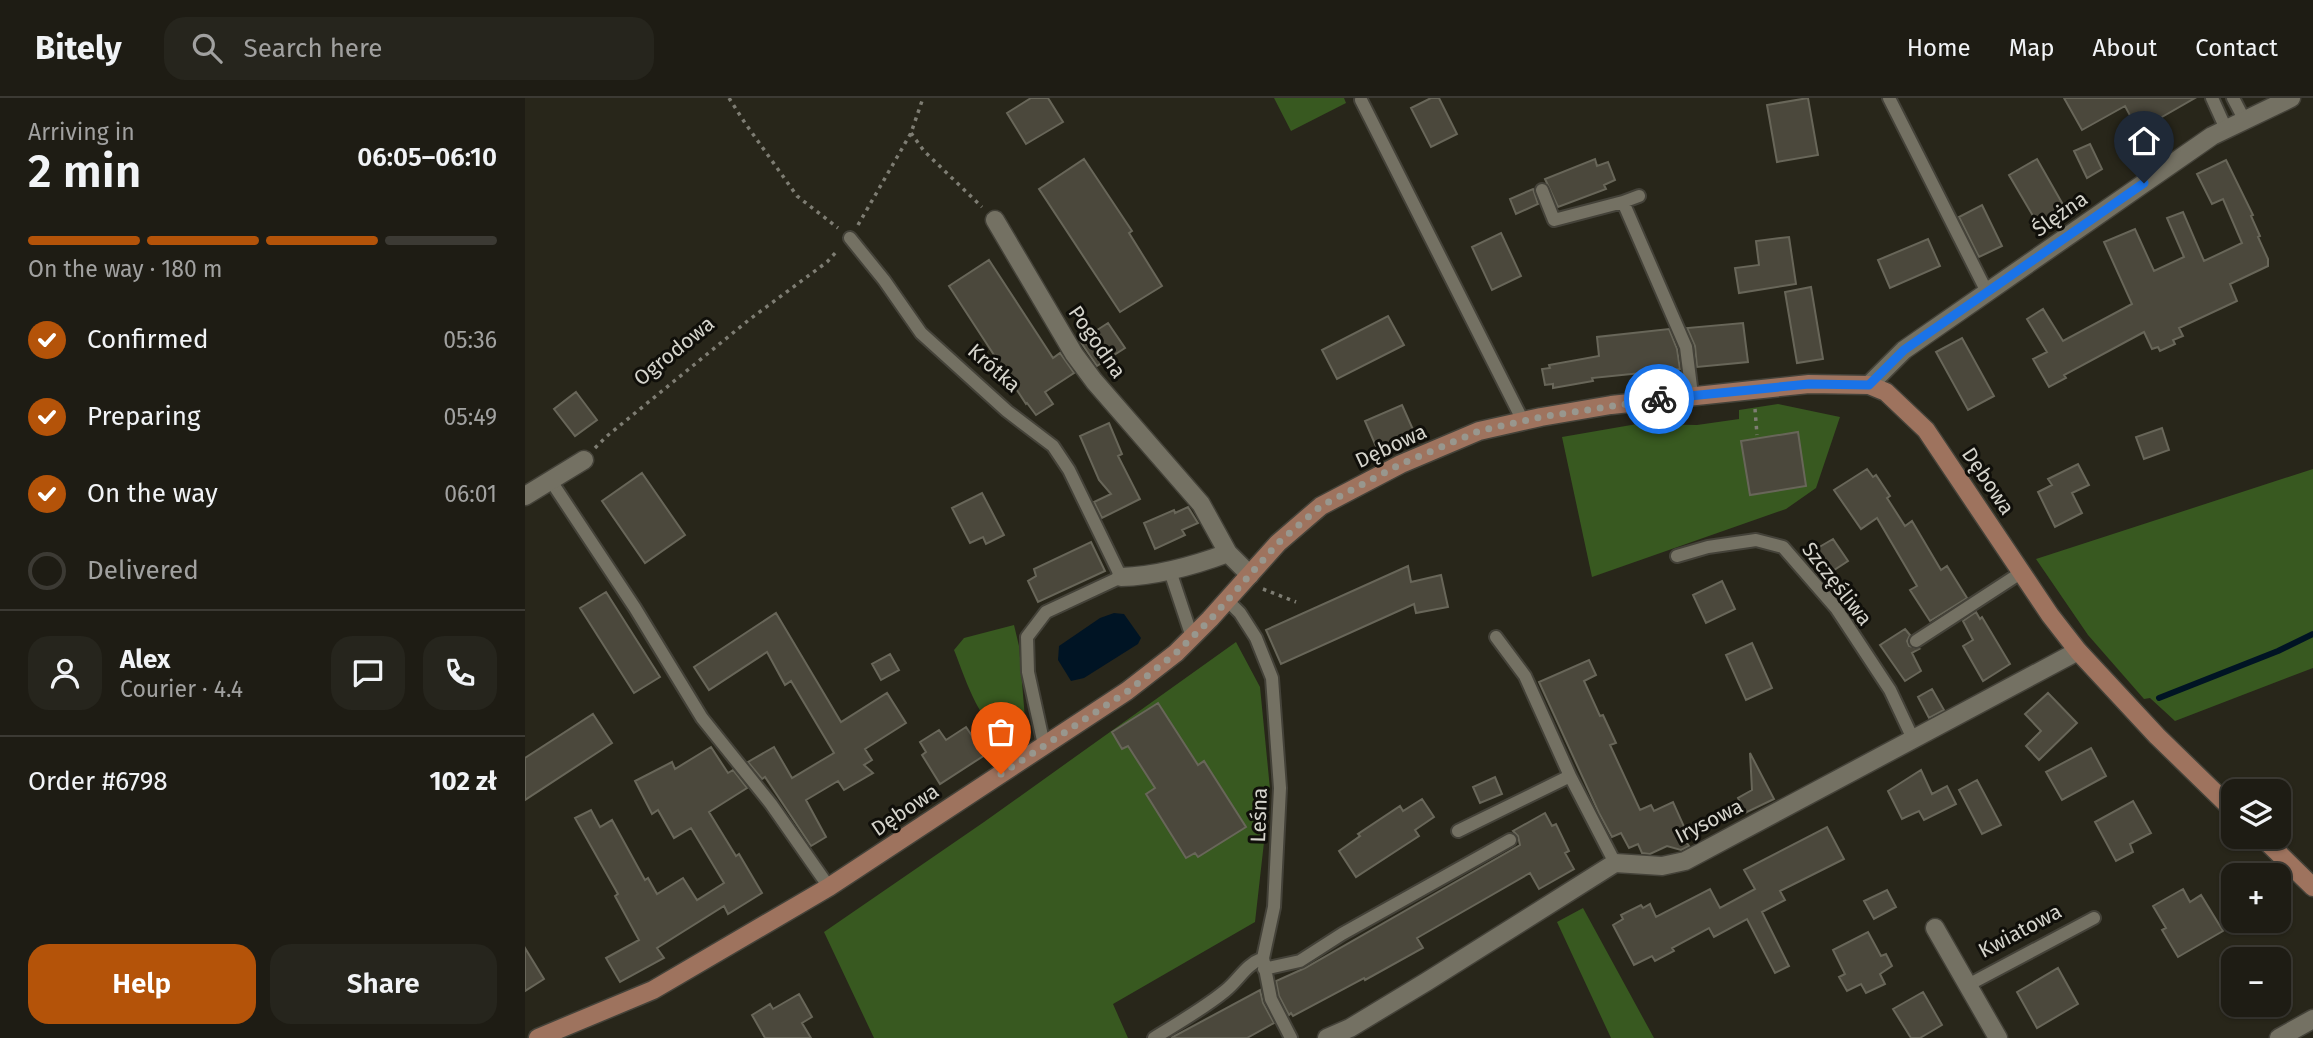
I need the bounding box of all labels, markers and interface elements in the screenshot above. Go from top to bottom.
search box [164,17,654,80]
text: Bitely [35,28,122,68]
icon: search [188,29,226,67]
text: Search here [244,33,382,64]
text: Home [1907,34,1971,62]
text: Map [2009,34,2055,62]
text: About [2093,34,2157,62]
text: Contact [2195,34,2278,62]
pin [2114,111,2174,183]
text: Arriving in [28,118,135,146]
icon: home [2125,122,2163,160]
text: 06:05–06:10 [357,142,497,173]
text: 2 min [28,144,141,199]
street label: Ślężna [2027,186,2093,242]
text: On the way · 180 m [28,255,223,283]
street label: Pogodna [1063,301,1131,383]
street label: Ogrodowa [628,311,720,391]
icon: check [28,321,66,359]
text: Confirmed [87,324,208,355]
text: 05:36 [443,326,497,354]
street label: Krótka [962,338,1026,398]
courier [1624,364,1694,434]
icon: bike [1640,380,1678,418]
icon: check [28,398,66,436]
text: Preparing [87,401,200,432]
text: 05:49 [443,403,497,431]
street label: Dębowa [1351,418,1431,474]
street label: Dębowa [1956,442,2020,520]
icon: check [28,475,66,513]
text: On the way [87,478,218,509]
text: 06:01 [444,480,497,508]
street label: Szczęśliwa [1796,537,1878,631]
text: Delivered [87,555,199,586]
button: person [28,636,102,710]
button: chat [331,636,405,710]
button: phone [423,636,497,710]
text: Alex [120,644,170,675]
text: Courier · 4.4 [120,675,243,703]
pin [971,702,1031,774]
icon: bag [982,713,1020,751]
text: Order #6798 [28,766,168,797]
text: 102 zł [430,766,497,797]
street label: Dębowa [866,778,944,842]
map controls [2221,779,2291,1017]
button: layers [2221,779,2291,849]
street label: Leśna [1245,787,1273,843]
street label: Irysowa [1671,793,1747,849]
button: + [2221,863,2291,933]
street label: Kwiatowa [1974,898,2066,964]
button: Help [28,944,256,1024]
button: Share [270,944,497,1024]
button: − [2221,947,2291,1017]

